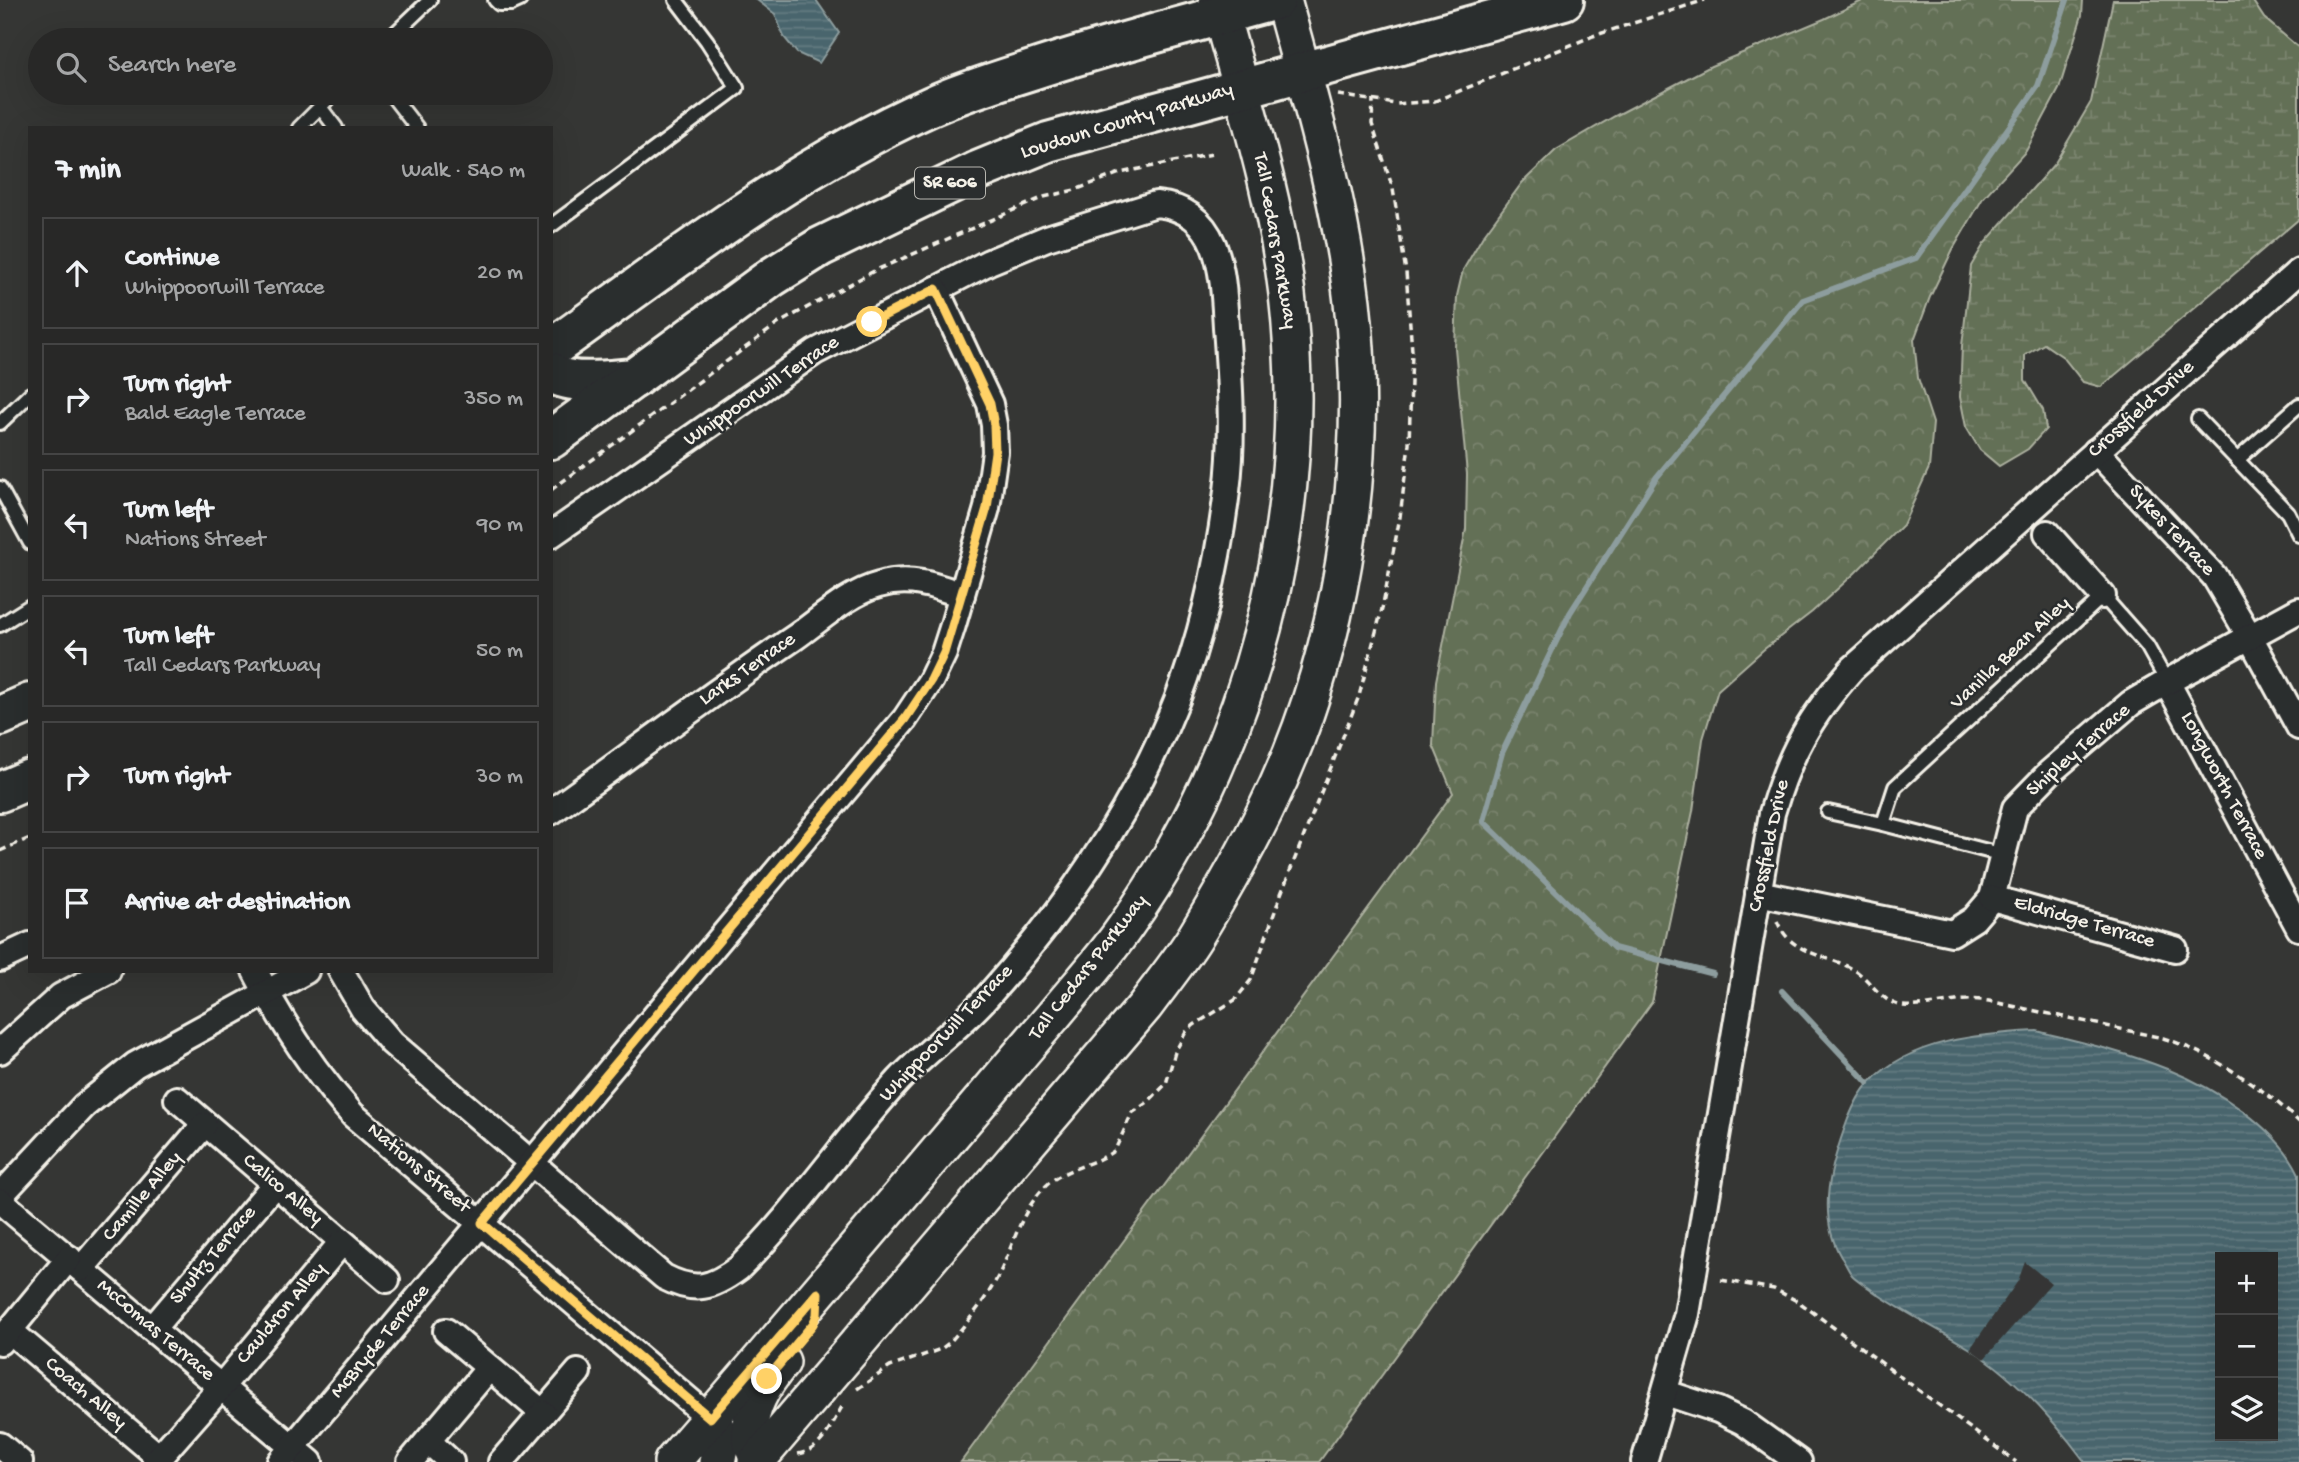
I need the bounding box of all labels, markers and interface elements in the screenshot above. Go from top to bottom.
search box [28,28,553,105]
icon: search [52,48,90,86]
text: Search here [108,51,236,82]
street label: Loudoun County Parkway [1018,78,1236,166]
street label: Tall Cedars Parkway [1246,150,1302,331]
text: 7 min [56,154,121,189]
text: Walk · 540 m [401,158,525,185]
road number: SR 606 [915,168,985,198]
text: Continue [125,244,219,275]
icon: ahead [58,254,96,292]
text: 20 m [477,260,523,287]
text: Whippoorwill Terrace [125,275,324,302]
route start [856,306,887,337]
street label: Whippoorwill Terrace [680,330,845,453]
street label: Crossfield Drive [2084,355,2201,464]
text: Turn right [125,370,229,401]
icon: right [58,380,96,418]
text: 350 m [464,386,523,413]
text: Bald Eagle Terrace [125,401,306,428]
street label: Sykes Terrace [2122,480,2221,583]
text: Turn left [125,496,213,527]
icon: left [58,506,96,544]
text: 90 m [477,512,523,539]
text: Nations Street [125,527,265,554]
street label: Vanilla Bean Alley [1945,592,2076,717]
text: Turn left [125,622,213,653]
street label: Larks Terrace [695,627,802,712]
icon: left [58,632,96,670]
text: 50 m [476,638,523,665]
text: Tall Cedars Parkway [125,653,321,680]
street label: Shipley Terrace [2022,698,2137,803]
street label: Longworth Terrace [2174,708,2273,865]
icon: right [58,758,96,796]
text: Turn right [125,762,229,793]
text: 30 m [476,764,523,791]
street label: Crossfield Drive [1744,776,1796,914]
icon: arrive [58,884,96,922]
text: Arrive at destination [125,888,350,919]
street label: Tall Cedars Parkway [1024,890,1154,1047]
street label: Eldridge Terrace [2011,891,2158,955]
street label: Whippoorwill Terrace [875,959,1020,1108]
street label: Nations Street [361,1118,477,1221]
street label: Camille Alley [98,1147,188,1247]
street label: Calico Alley [236,1149,328,1231]
street label: Shultz Terrace [165,1200,263,1311]
map controls [2215,1252,2278,1441]
button: + [2215,1252,2278,1315]
street label: Cauldron Alley [232,1258,332,1370]
street label: McComas Terrace [91,1274,220,1388]
street label: McBryde Terrace [326,1279,437,1404]
button: − [2215,1315,2278,1378]
street label: Coach Alley [39,1352,131,1436]
route end [751,1363,782,1394]
button: layers [2215,1378,2278,1441]

